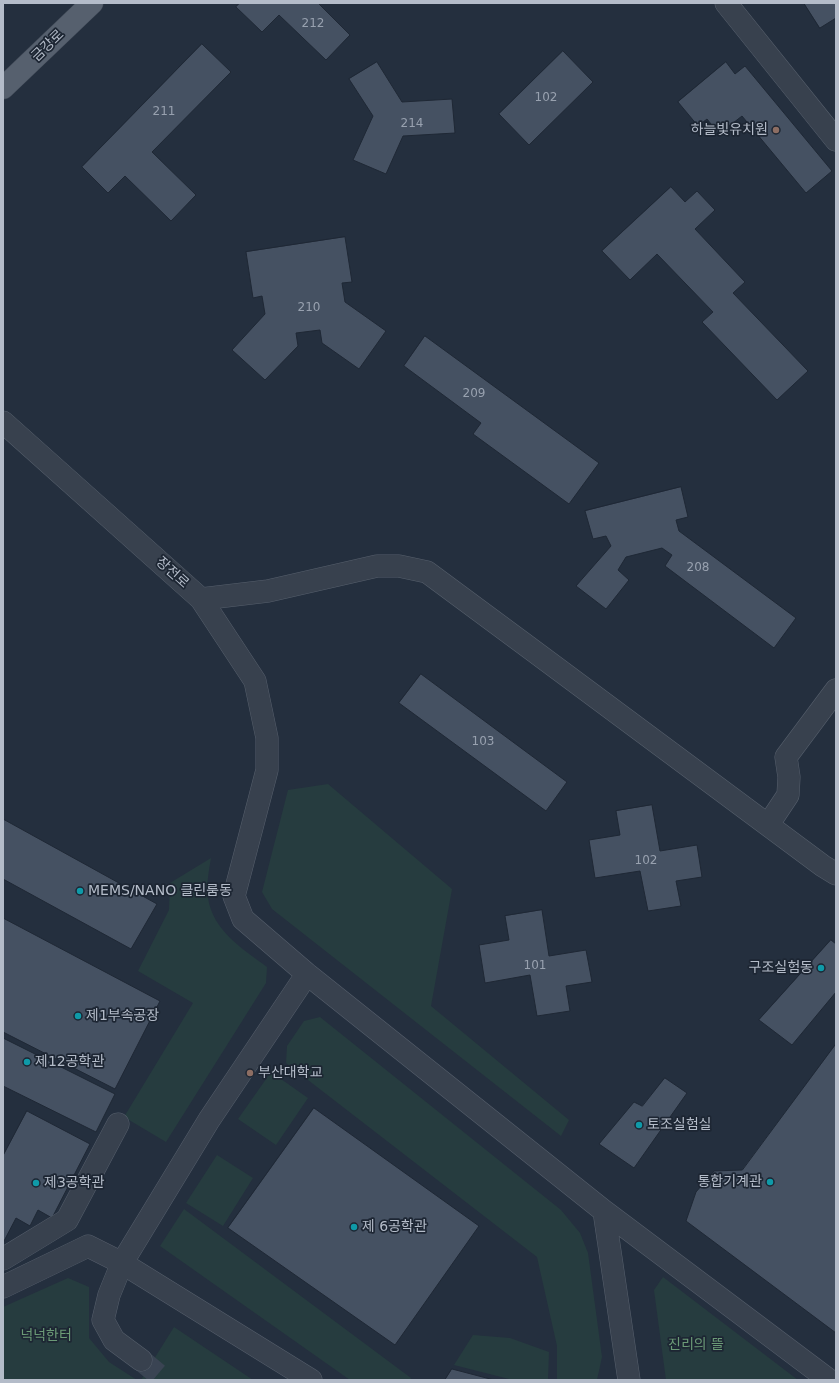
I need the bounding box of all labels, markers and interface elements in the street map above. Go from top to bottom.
house number: 212 [302,17,324,31]
street label: 금강로 [28,27,68,65]
house number: 102 [535,91,557,105]
house number: 211 [153,105,175,119]
house number: 214 [401,117,423,131]
place label: 하늘빛유치원 [691,122,768,138]
marker: 하늘빛유치원 [771,125,781,135]
house number: 210 [298,301,320,315]
house number: 209 [463,387,485,401]
street label: 장전로 [152,554,192,592]
house number: 208 [687,561,709,575]
house number: 103 [472,735,494,749]
house number: 102 [635,854,657,868]
place label: MEMS/NANO 클린룸동 [88,883,232,899]
marker: MEMS/NANO 클린룸동 [75,886,85,896]
house number: 101 [524,959,546,973]
place label: 구조실험동 [749,960,813,976]
marker: 구조실험동 [816,963,826,973]
place label: 제1부속공장 [86,1008,159,1024]
marker: 제1부속공장 [73,1011,83,1021]
place label: 제12공학관 [35,1054,104,1070]
marker: 제12공학관 [22,1057,32,1067]
place label: 부산대학교 [258,1065,322,1081]
marker: 부산대학교 [245,1068,255,1078]
place label: 토조실험실 [647,1117,711,1133]
marker: 토조실험실 [634,1120,644,1130]
place label: 통합기계관 [698,1174,762,1190]
place label: 제3공학관 [44,1175,104,1191]
marker: 통합기계관 [765,1177,775,1187]
marker: 제3공학관 [31,1178,41,1188]
place label: 제 6공학관 [362,1219,427,1235]
marker: 제 6공학관 [349,1222,359,1232]
park label: 넉넉한터 [20,1328,72,1344]
park label: 진리의 뜰 [668,1337,724,1353]

